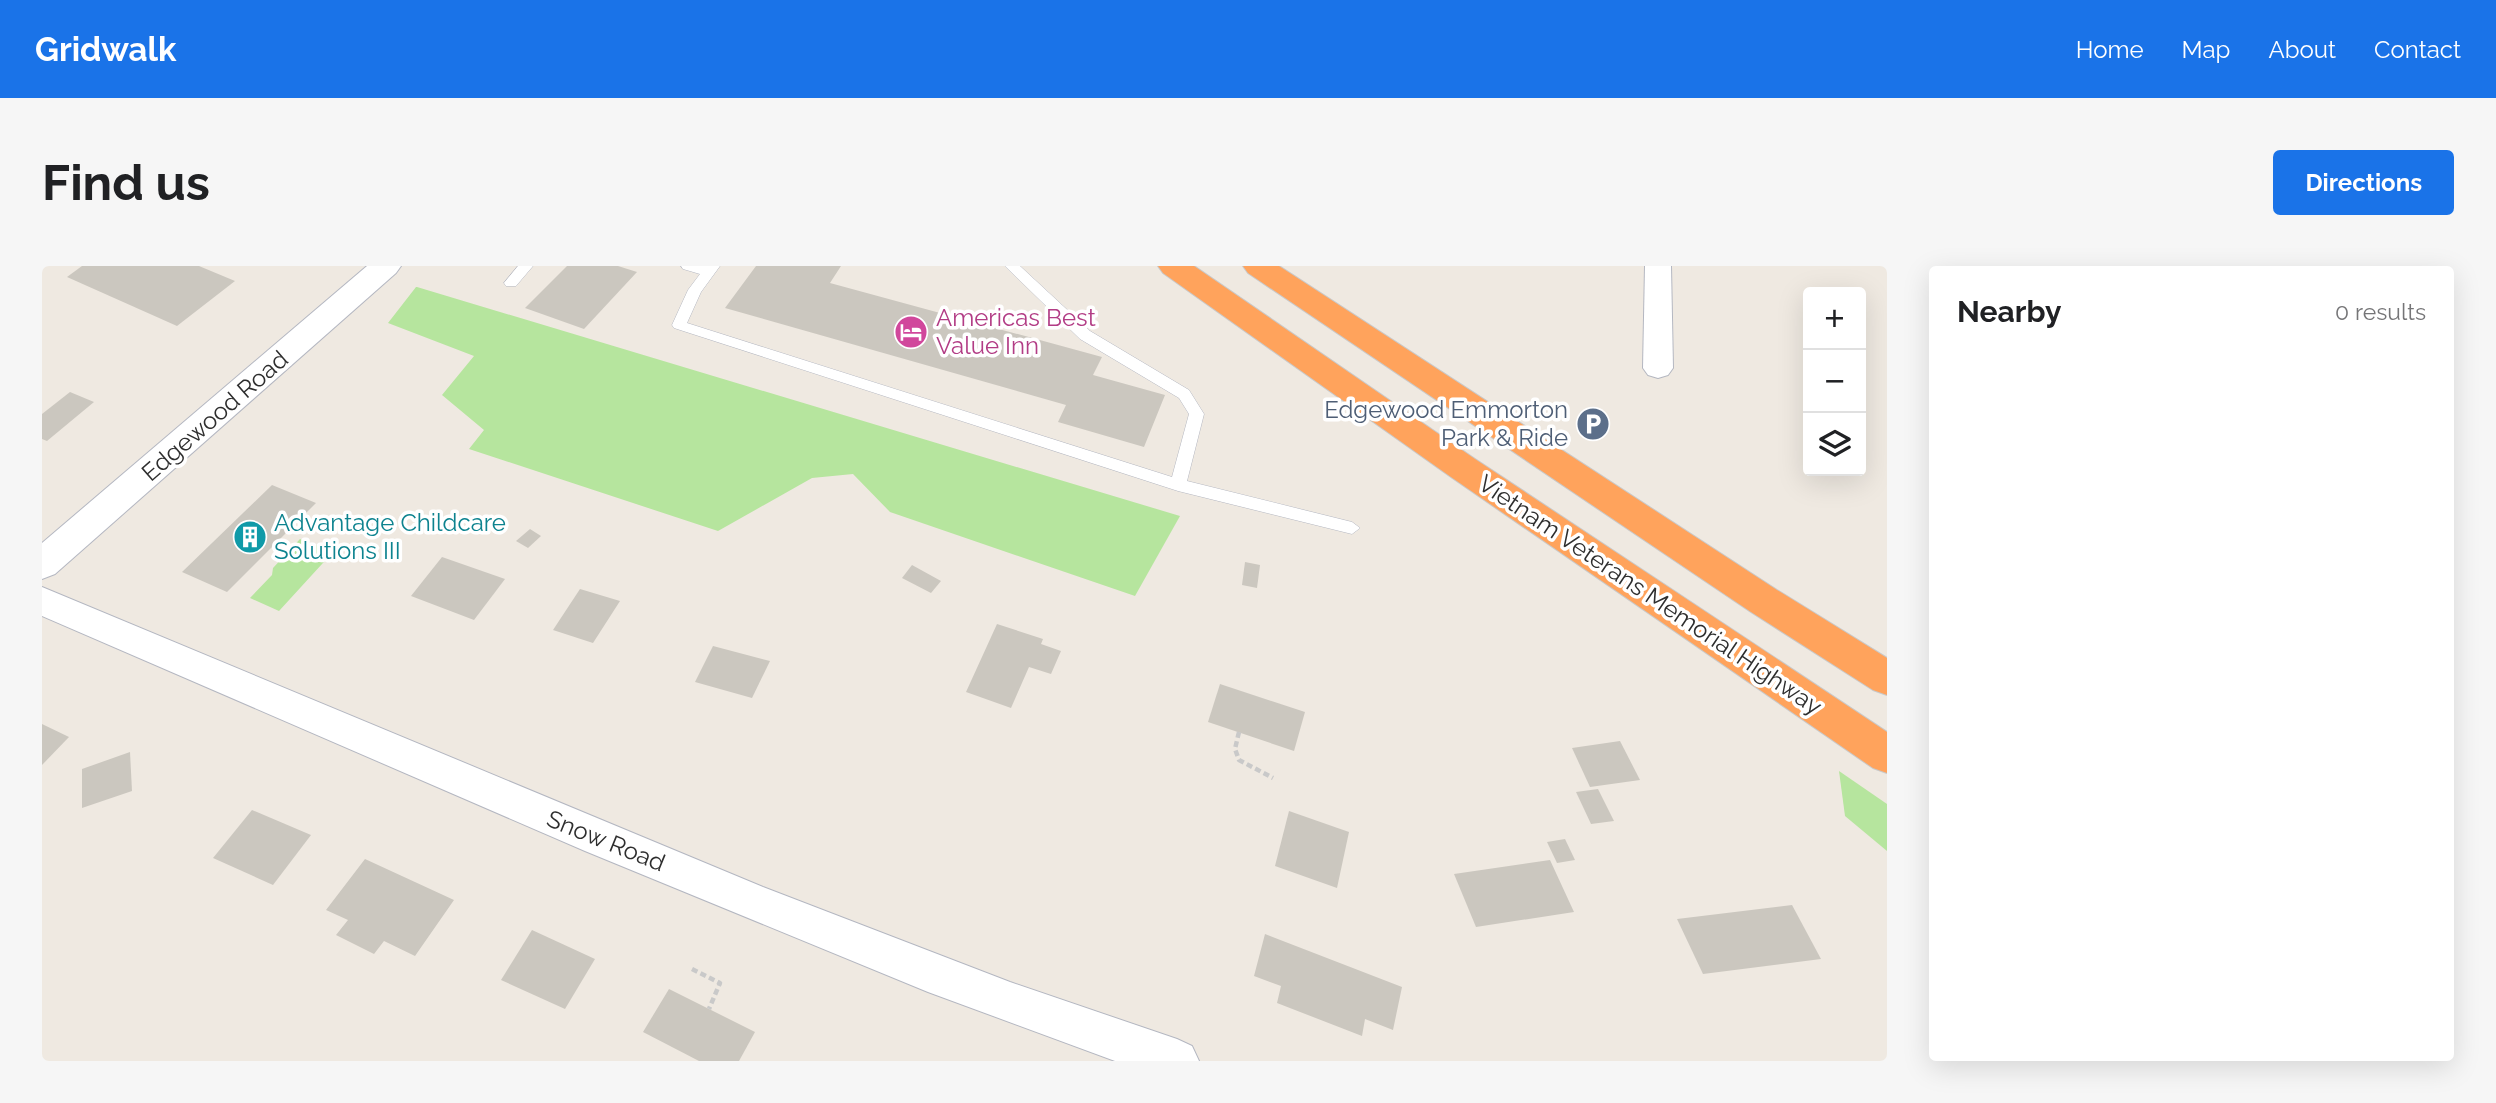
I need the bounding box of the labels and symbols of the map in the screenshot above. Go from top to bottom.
place label: Americas Best Value Inn [936,303,1096,360]
hotel icon: Americas Best Value Inn [892,313,930,351]
street label: Edgewood Road [136,344,294,487]
place label: Edgewood Emmorton Park & Ride [1324,395,1568,452]
parking icon: Edgewood Emmorton Park & Ride [1574,405,1612,443]
street label: Vietnam Veterans Memorial Highway [1473,468,1828,721]
place label: Advantage Childcare Solutions III [274,508,506,565]
building icon: Advantage Childcare Solutions III [231,518,269,556]
street label: Snow Road [543,804,670,877]

